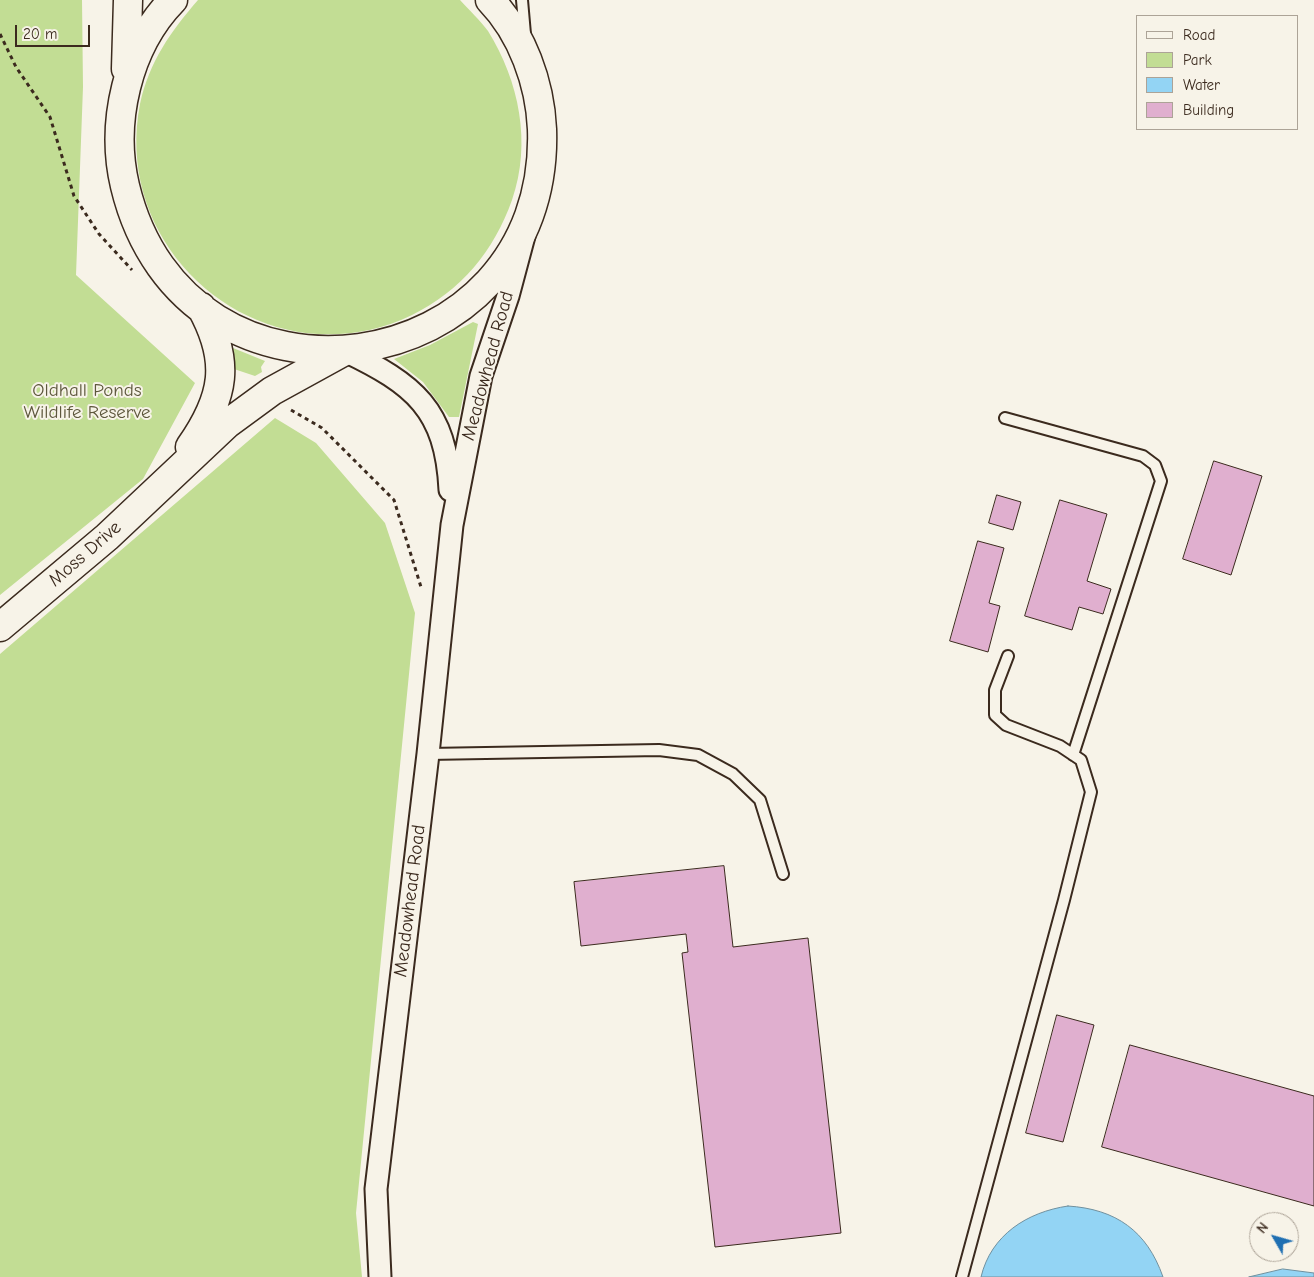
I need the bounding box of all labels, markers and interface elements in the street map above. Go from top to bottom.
scale bar [18,15,92,47]
legend [1136,15,1299,130]
text: 20 m [23,25,57,43]
text: Road [1183,26,1215,44]
text: Park [1183,51,1212,69]
text: Water [1183,76,1220,94]
text: Building [1183,101,1234,119]
street label: Meadowhead Road [457,289,519,443]
park label: Oldhall Ponds Wildlife Reserve [24,380,150,424]
street label: Moss Drive [44,516,126,592]
street label: Meadowhead Road [389,823,431,979]
north arrow [1249,1212,1299,1262]
text: N [1253,1219,1272,1237]

